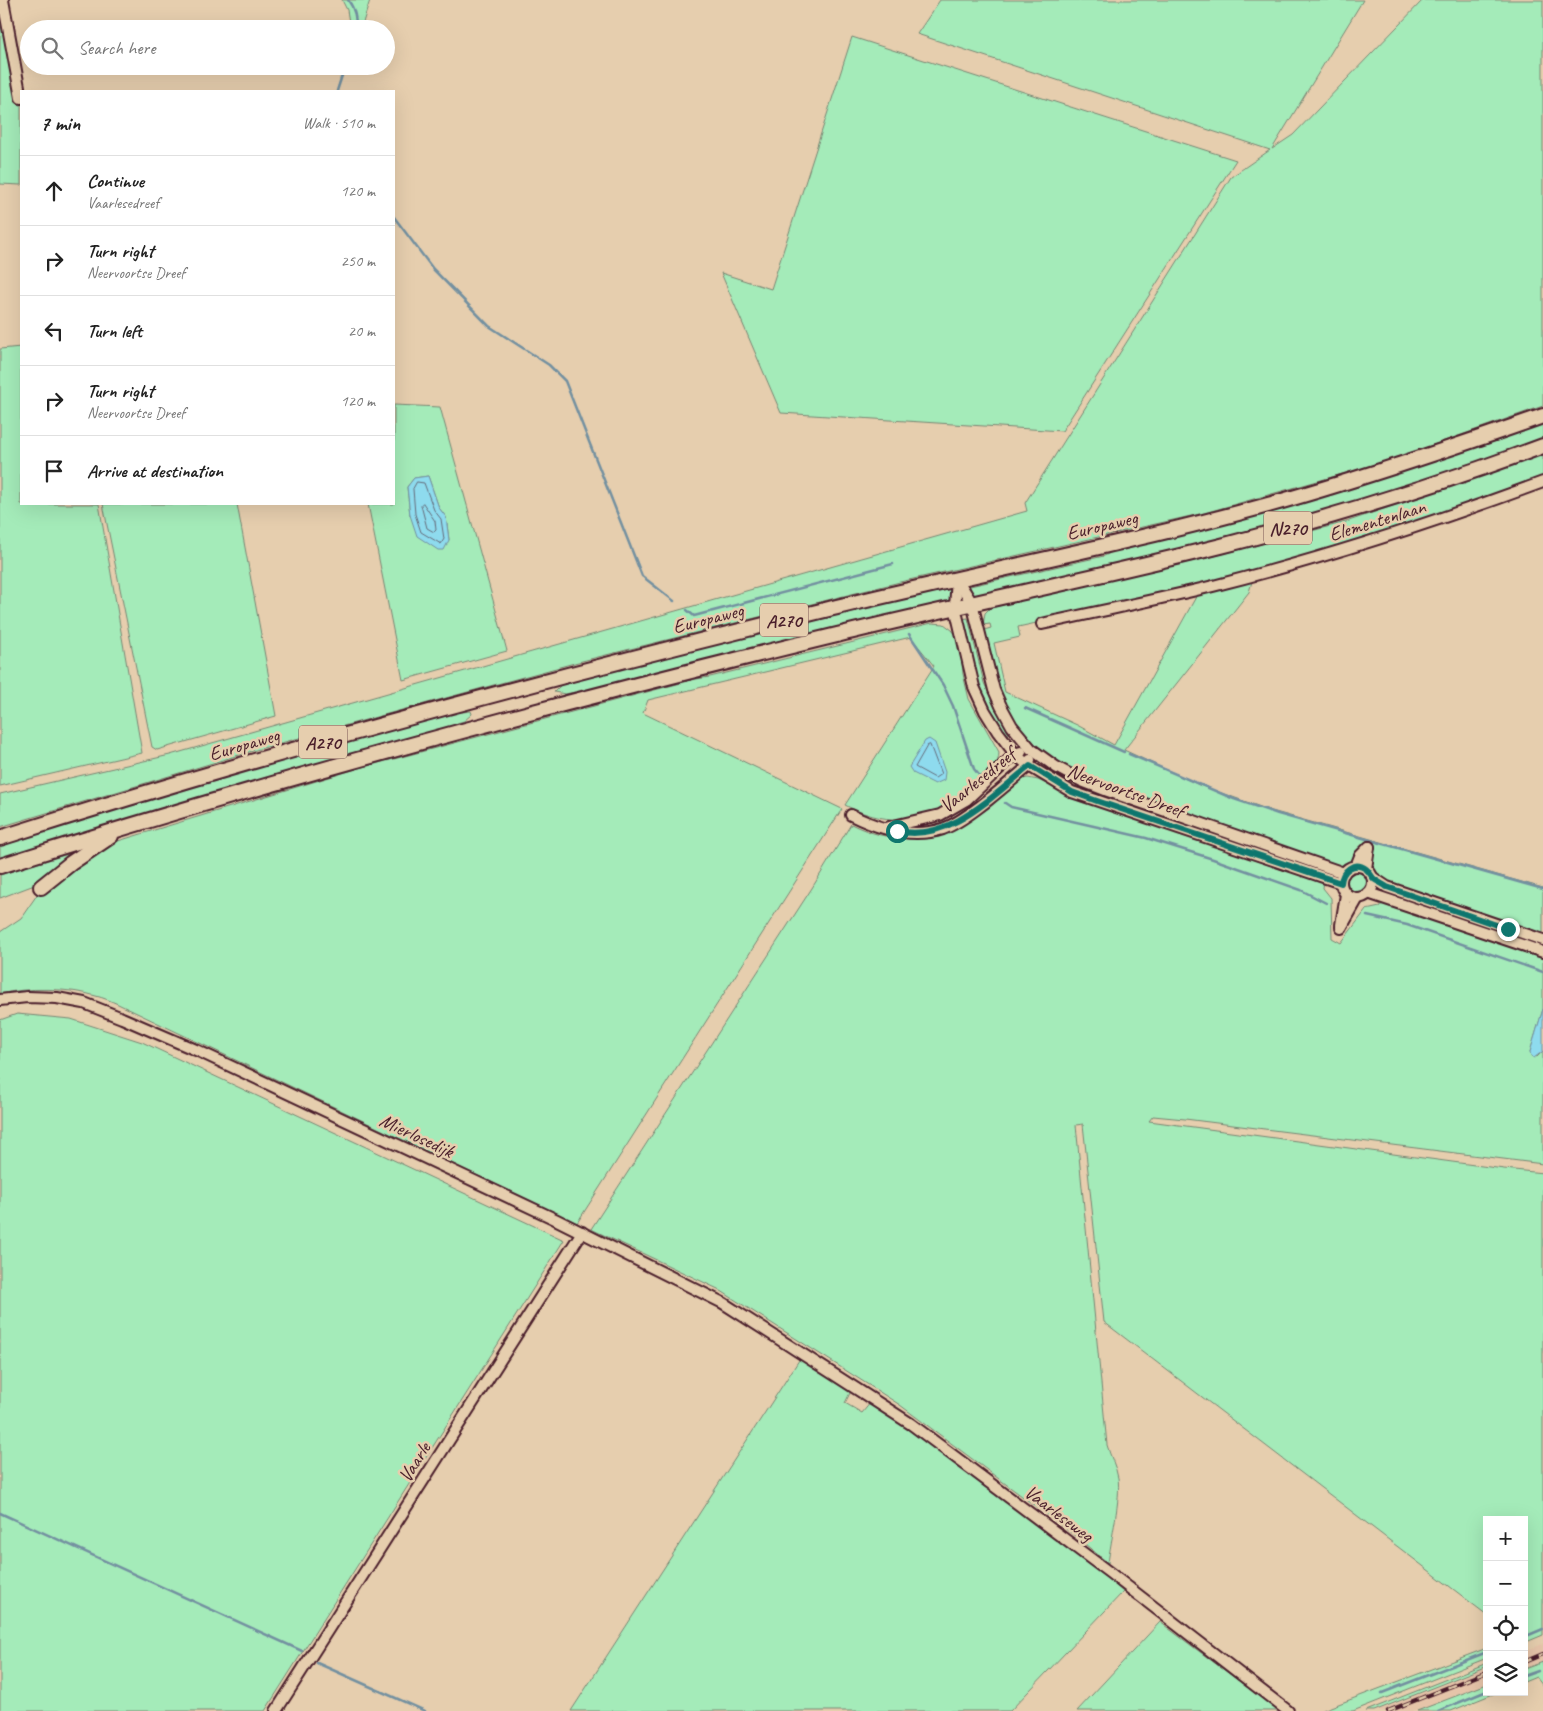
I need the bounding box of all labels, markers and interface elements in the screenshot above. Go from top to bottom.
search box [20,20,395,75]
icon: search [38,34,66,62]
text: Search here [78,36,155,60]
text: 7 min [40,110,80,136]
text: Walk · 510 m [303,113,375,133]
text: Continue [87,169,144,193]
icon: ahead [40,177,68,205]
text: 120 m [341,181,375,201]
text: Vaarlesedreef [87,193,159,213]
text: Turn right [87,239,154,263]
icon: right [40,247,68,275]
text: 250 m [341,251,375,271]
text: Neervoortse Dreef [87,263,185,283]
icon: left [40,317,68,345]
text: Turn left [87,319,142,343]
text: 20 m [348,321,375,341]
text: Turn right [87,379,154,403]
icon: right [40,387,68,415]
text: 120 m [341,391,375,411]
text: Neervoortse Dreef [87,403,185,423]
icon: arrive [40,457,68,485]
text: Arrive at destination [87,459,223,483]
street label: Elementenlaan [1326,494,1429,547]
street label: Europaweg [1064,505,1141,546]
road number: N270 [1264,512,1312,544]
street label: Europaweg [670,597,747,639]
road number: A270 [760,604,808,636]
street label: Europaweg [206,722,283,766]
road number: A270 [299,726,347,759]
street label: Vaarlesedreef [935,739,1024,818]
street label: Neervoortse Dreef [1064,758,1192,825]
route start [886,820,909,843]
route end [1497,918,1520,941]
street label: Mierlosedijk [376,1107,459,1164]
street label: Vaarle [393,1436,437,1487]
street label: Vaarleseweg [1019,1479,1100,1549]
map controls [1483,1516,1528,1696]
button: + [1483,1516,1528,1561]
button: − [1483,1561,1528,1606]
button: locate [1483,1606,1528,1651]
button: layers [1483,1651,1528,1696]

